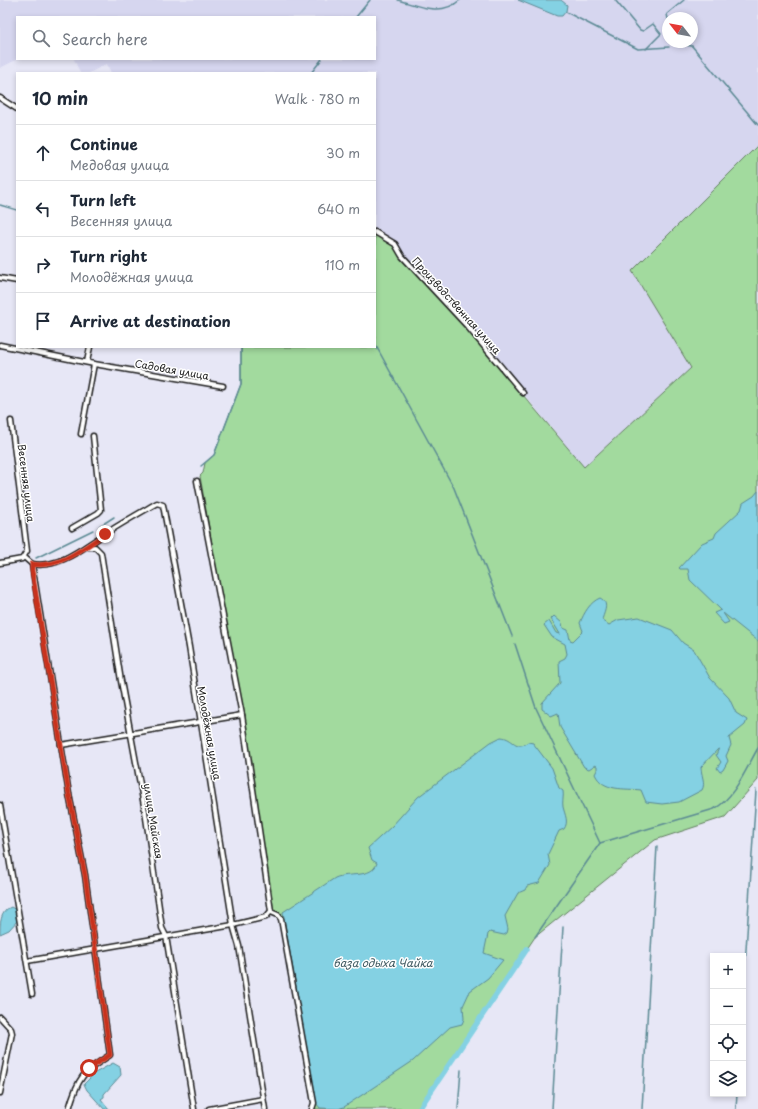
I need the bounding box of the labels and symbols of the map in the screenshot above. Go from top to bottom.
north arrow [662,12,698,48]
street label: Производственная улица [409,253,505,357]
street label: Садовая улица [134,355,211,383]
street label: Весенняя улица [15,443,39,524]
route end [96,525,114,543]
street label: Молодёжная улица [194,685,226,782]
street label: улица Майская [141,782,167,860]
water label: база одыха Чайка [333,954,434,971]
route start [80,1059,98,1077]

